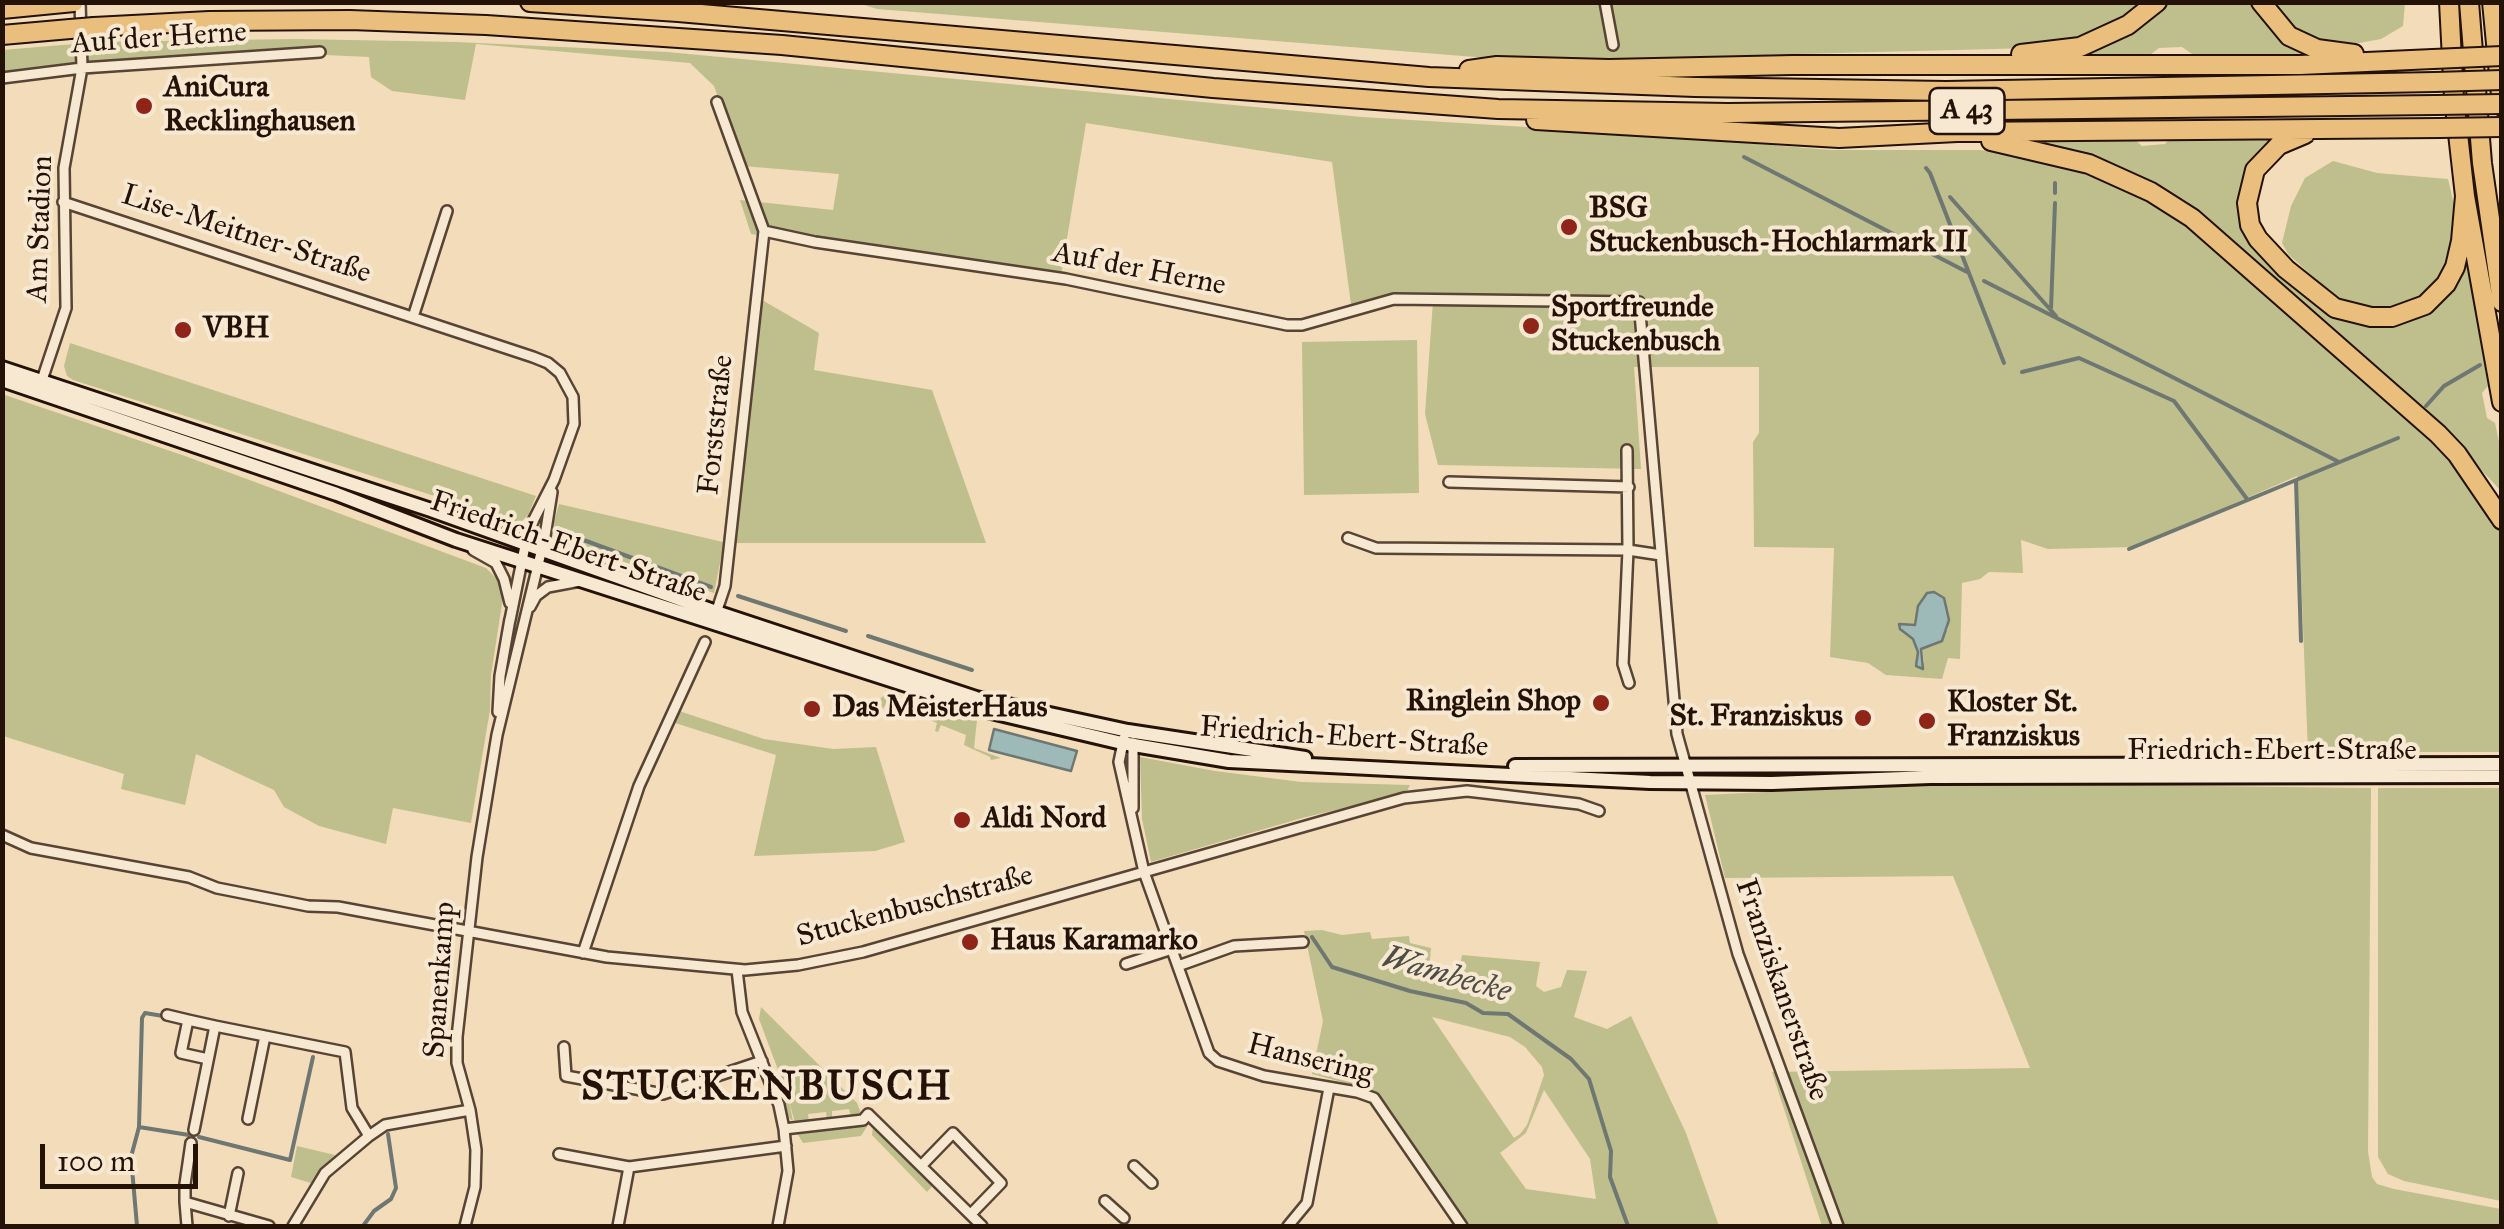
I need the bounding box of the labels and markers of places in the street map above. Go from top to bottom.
place label: AniCura Recklinghausen [164,71,356,142]
marker: AniCura Recklinghausen [133,95,155,117]
place label: BSG Stuckenbusch-Hochlarmark II [1589,192,1968,262]
marker: BSG Stuckenbusch-Hochlarmark II [1558,216,1580,238]
place label: Sportfreunde Stuckenbusch [1551,291,1721,362]
place label: VBH [203,312,269,348]
marker: Sportfreunde Stuckenbusch [1520,315,1542,337]
marker: VBH [172,319,194,341]
place label: Ringlein Shop [1406,685,1581,721]
place label: Kloster St. Franziskus [1947,686,2080,756]
place label: Das MeisterHaus [832,691,1047,727]
marker: Ringlein Shop [1590,692,1612,714]
marker: Das MeisterHaus [801,698,823,720]
place label: St. Franziskus [1670,700,1843,736]
marker: St. Franziskus [1852,707,1874,729]
marker: Kloster St. Franziskus [1916,710,1938,732]
place label: Aldi Nord [982,802,1106,838]
marker: Aldi Nord [951,809,973,831]
place label: Haus Karamarko [990,924,1198,960]
marker: Haus Karamarko [959,931,981,953]

